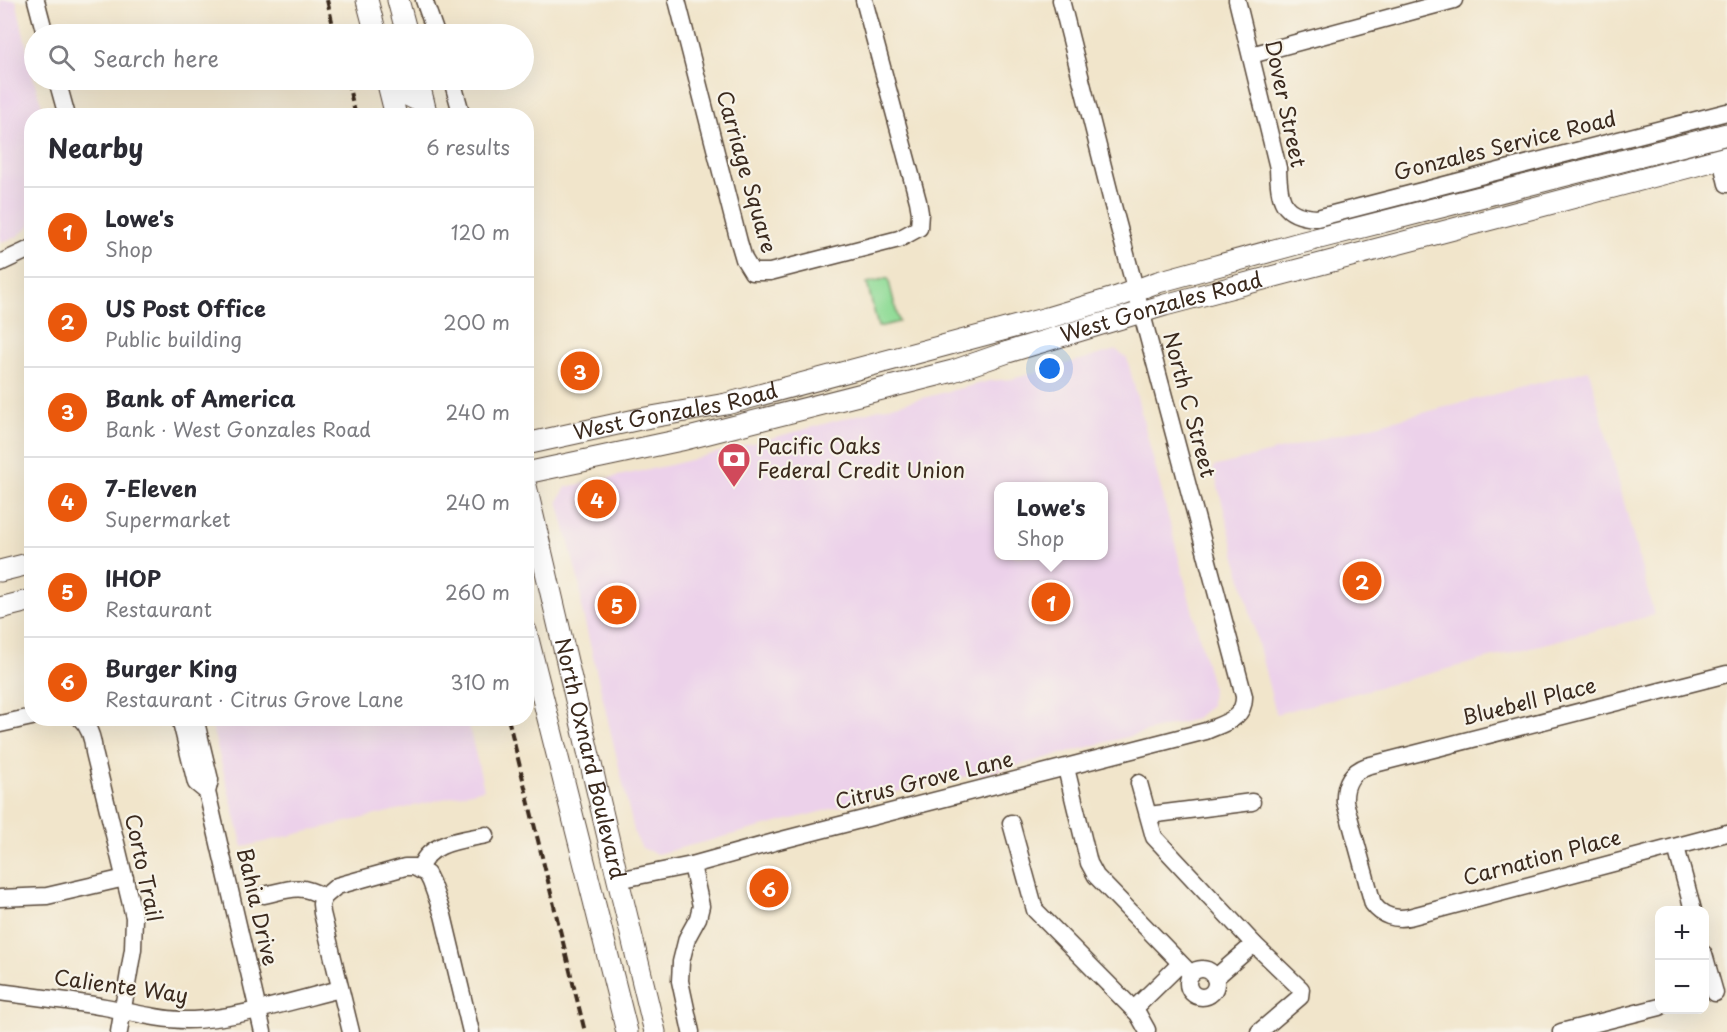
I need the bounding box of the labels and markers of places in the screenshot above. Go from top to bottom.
pin: 3 [560,348,600,394]
place label: Pacific Oaks Federal Credit Union [757,429,965,485]
bank icon: Pacific Oaks Federal Credit Union [716,441,752,488]
pin: 4 [578,476,616,522]
pin: 2 [1342,558,1382,604]
pin: 1 [1032,580,1070,624]
pin: 5 [598,582,636,628]
pin: 6 [750,866,788,910]

